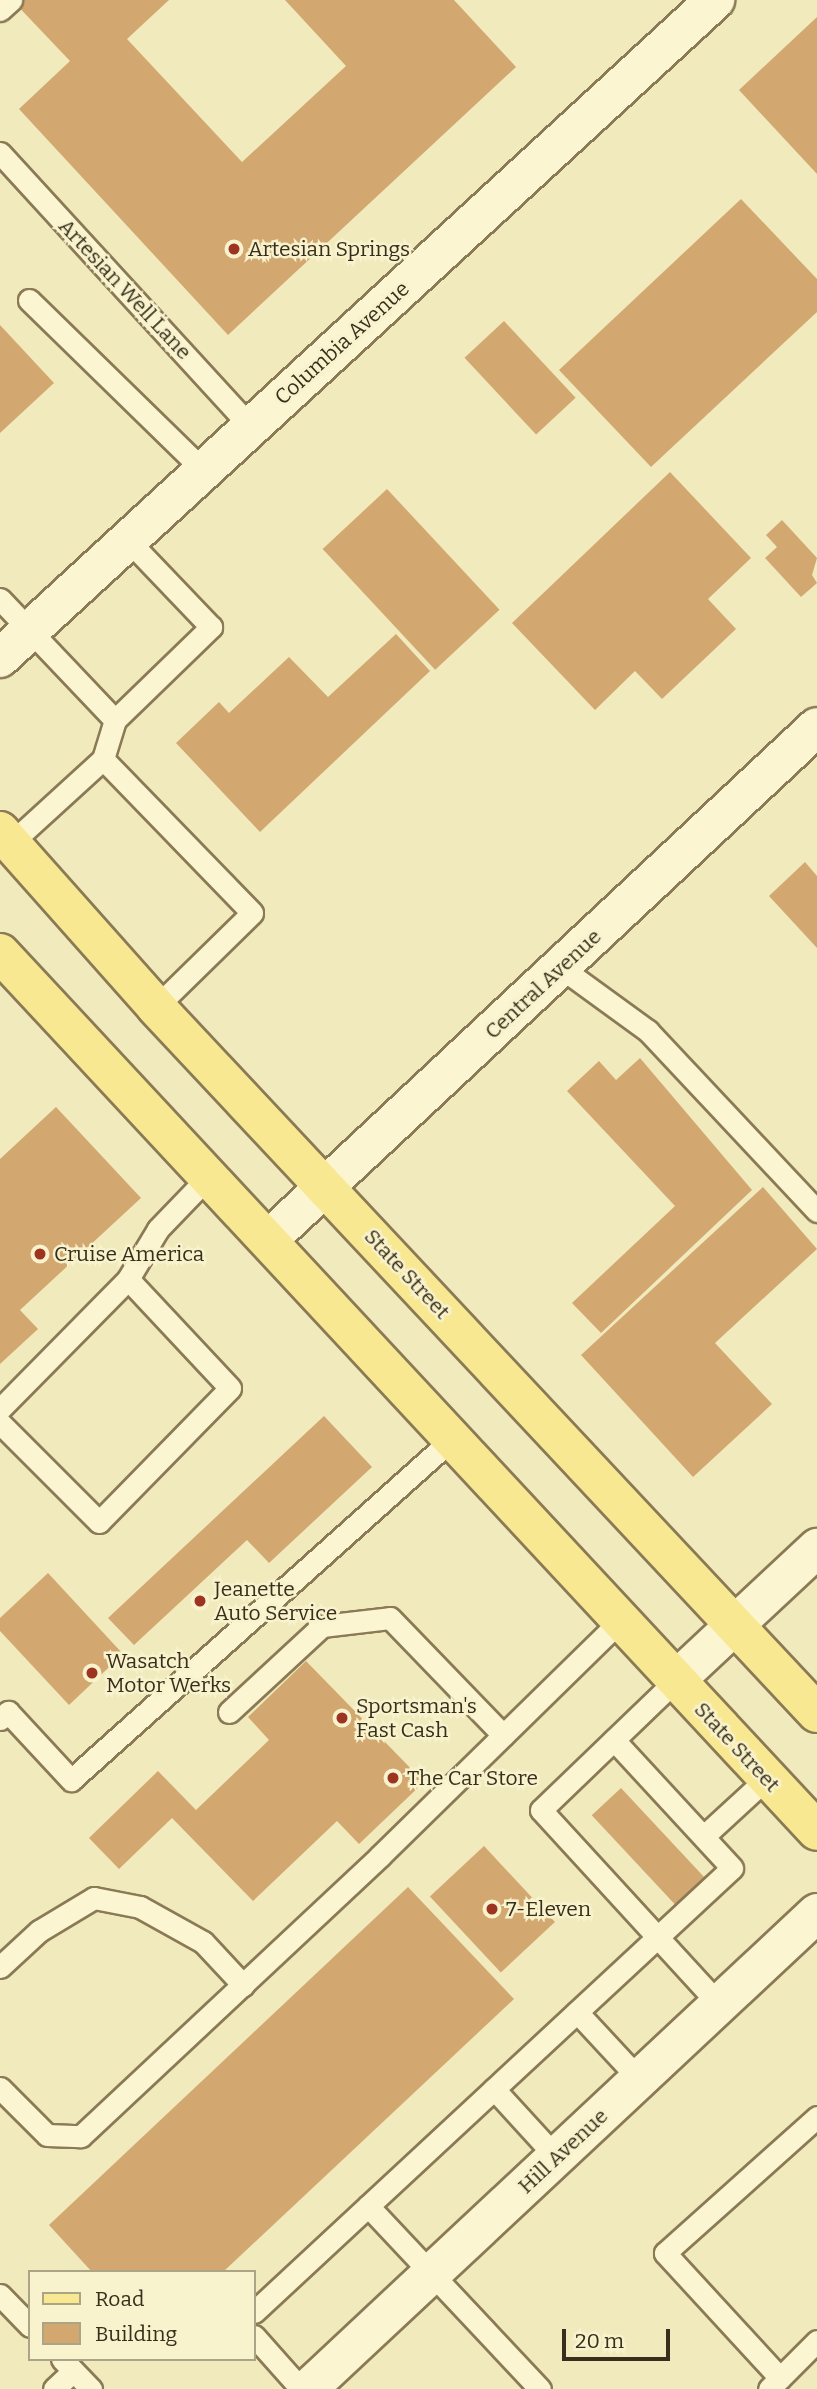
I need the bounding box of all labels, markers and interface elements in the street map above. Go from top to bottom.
street label: Artesian Well Lane [53,214,197,364]
place label: Artesian Springs [248,236,410,262]
marker: Artesian Springs [226,241,242,257]
street label: Columbia Avenue [270,276,414,410]
street label: Central Avenue [480,924,606,1044]
street label: State Street [359,1224,455,1324]
place label: Cruise America [54,1241,204,1267]
marker: Cruise America [32,1246,48,1262]
place label: Jeanette Auto Service [214,1576,337,1626]
marker: Jeanette Auto Service [192,1593,208,1609]
place label: Wasatch Motor Werks [106,1648,231,1698]
marker: Wasatch Motor Werks [84,1665,100,1681]
place label: Sportsman's Fast Cash [356,1693,477,1743]
street label: State Street [689,1697,785,1797]
marker: Sportsman's Fast Cash [334,1710,350,1726]
place label: The Car Store [407,1765,538,1791]
marker: The Car Store [385,1770,401,1786]
place label: 7-Eleven [506,1896,591,1922]
marker: 7-Eleven [484,1901,500,1917]
street label: Hill Avenue [513,2103,613,2199]
legend [28,2270,256,2361]
text: Road [95,2286,144,2312]
scale bar [565,2316,674,2360]
text: Building [95,2321,177,2347]
text: 20 m [575,2328,624,2354]

